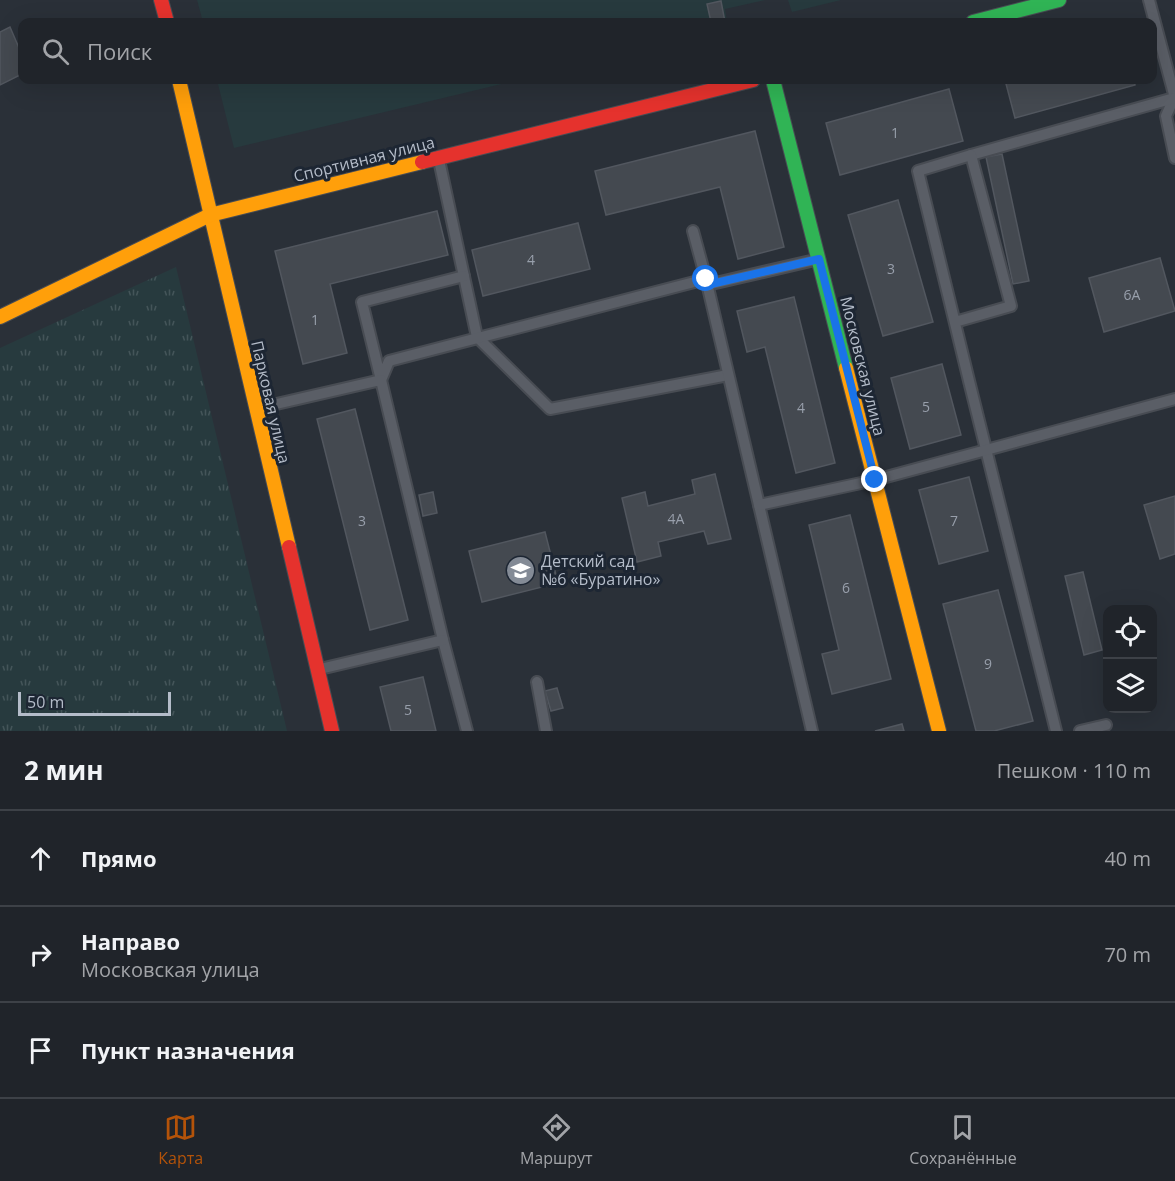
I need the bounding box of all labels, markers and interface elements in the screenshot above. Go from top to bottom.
search box [18,18,1157,84]
icon: search [39,35,72,68]
text: Поиск [87,36,152,66]
house number: 1 [891,123,899,142]
street label: Спортивная улица [291,131,437,187]
house number: 4 [527,250,535,269]
house number: 3 [887,259,895,278]
route start [692,265,718,291]
house number: 6А [1124,285,1141,304]
street label: Московская улица [835,294,891,438]
house number: 1 [311,310,319,329]
street label: Парковая улица [246,338,296,466]
house number: 5 [922,397,930,416]
house number: 4 [797,398,805,417]
route end [861,466,887,492]
house number: 4А [668,509,685,528]
house number: 3 [358,511,366,530]
house number: 7 [950,511,958,530]
place label: Детский сад №6 «Буратино» [541,550,660,590]
school or university icon: Детский сад №6 «Буратино» [504,554,536,586]
house number: 6 [842,578,850,597]
map controls [1103,605,1157,713]
button: locate [1103,605,1157,659]
house number: 9 [984,654,992,673]
button: layers [1103,659,1157,713]
scale bar [18,689,171,716]
text: 50 m [27,691,64,713]
house number: 5 [404,700,412,719]
text: 2 мин [24,752,104,788]
text: Пешком · 110 m [997,757,1151,784]
icon: ahead [24,842,57,875]
text: Прямо [81,843,157,873]
text: 40 m [1104,845,1151,872]
text: Направо [81,926,180,956]
icon: right [24,938,57,971]
text: 70 m [1104,941,1151,968]
text: Московская улица [81,956,260,983]
icon: arrive [24,1034,57,1067]
text: Пункт назначения [81,1035,295,1065]
tab: Карта [158,1111,203,1169]
tab: Маршрут [520,1111,593,1169]
tab: Сохранённые [909,1111,1017,1169]

